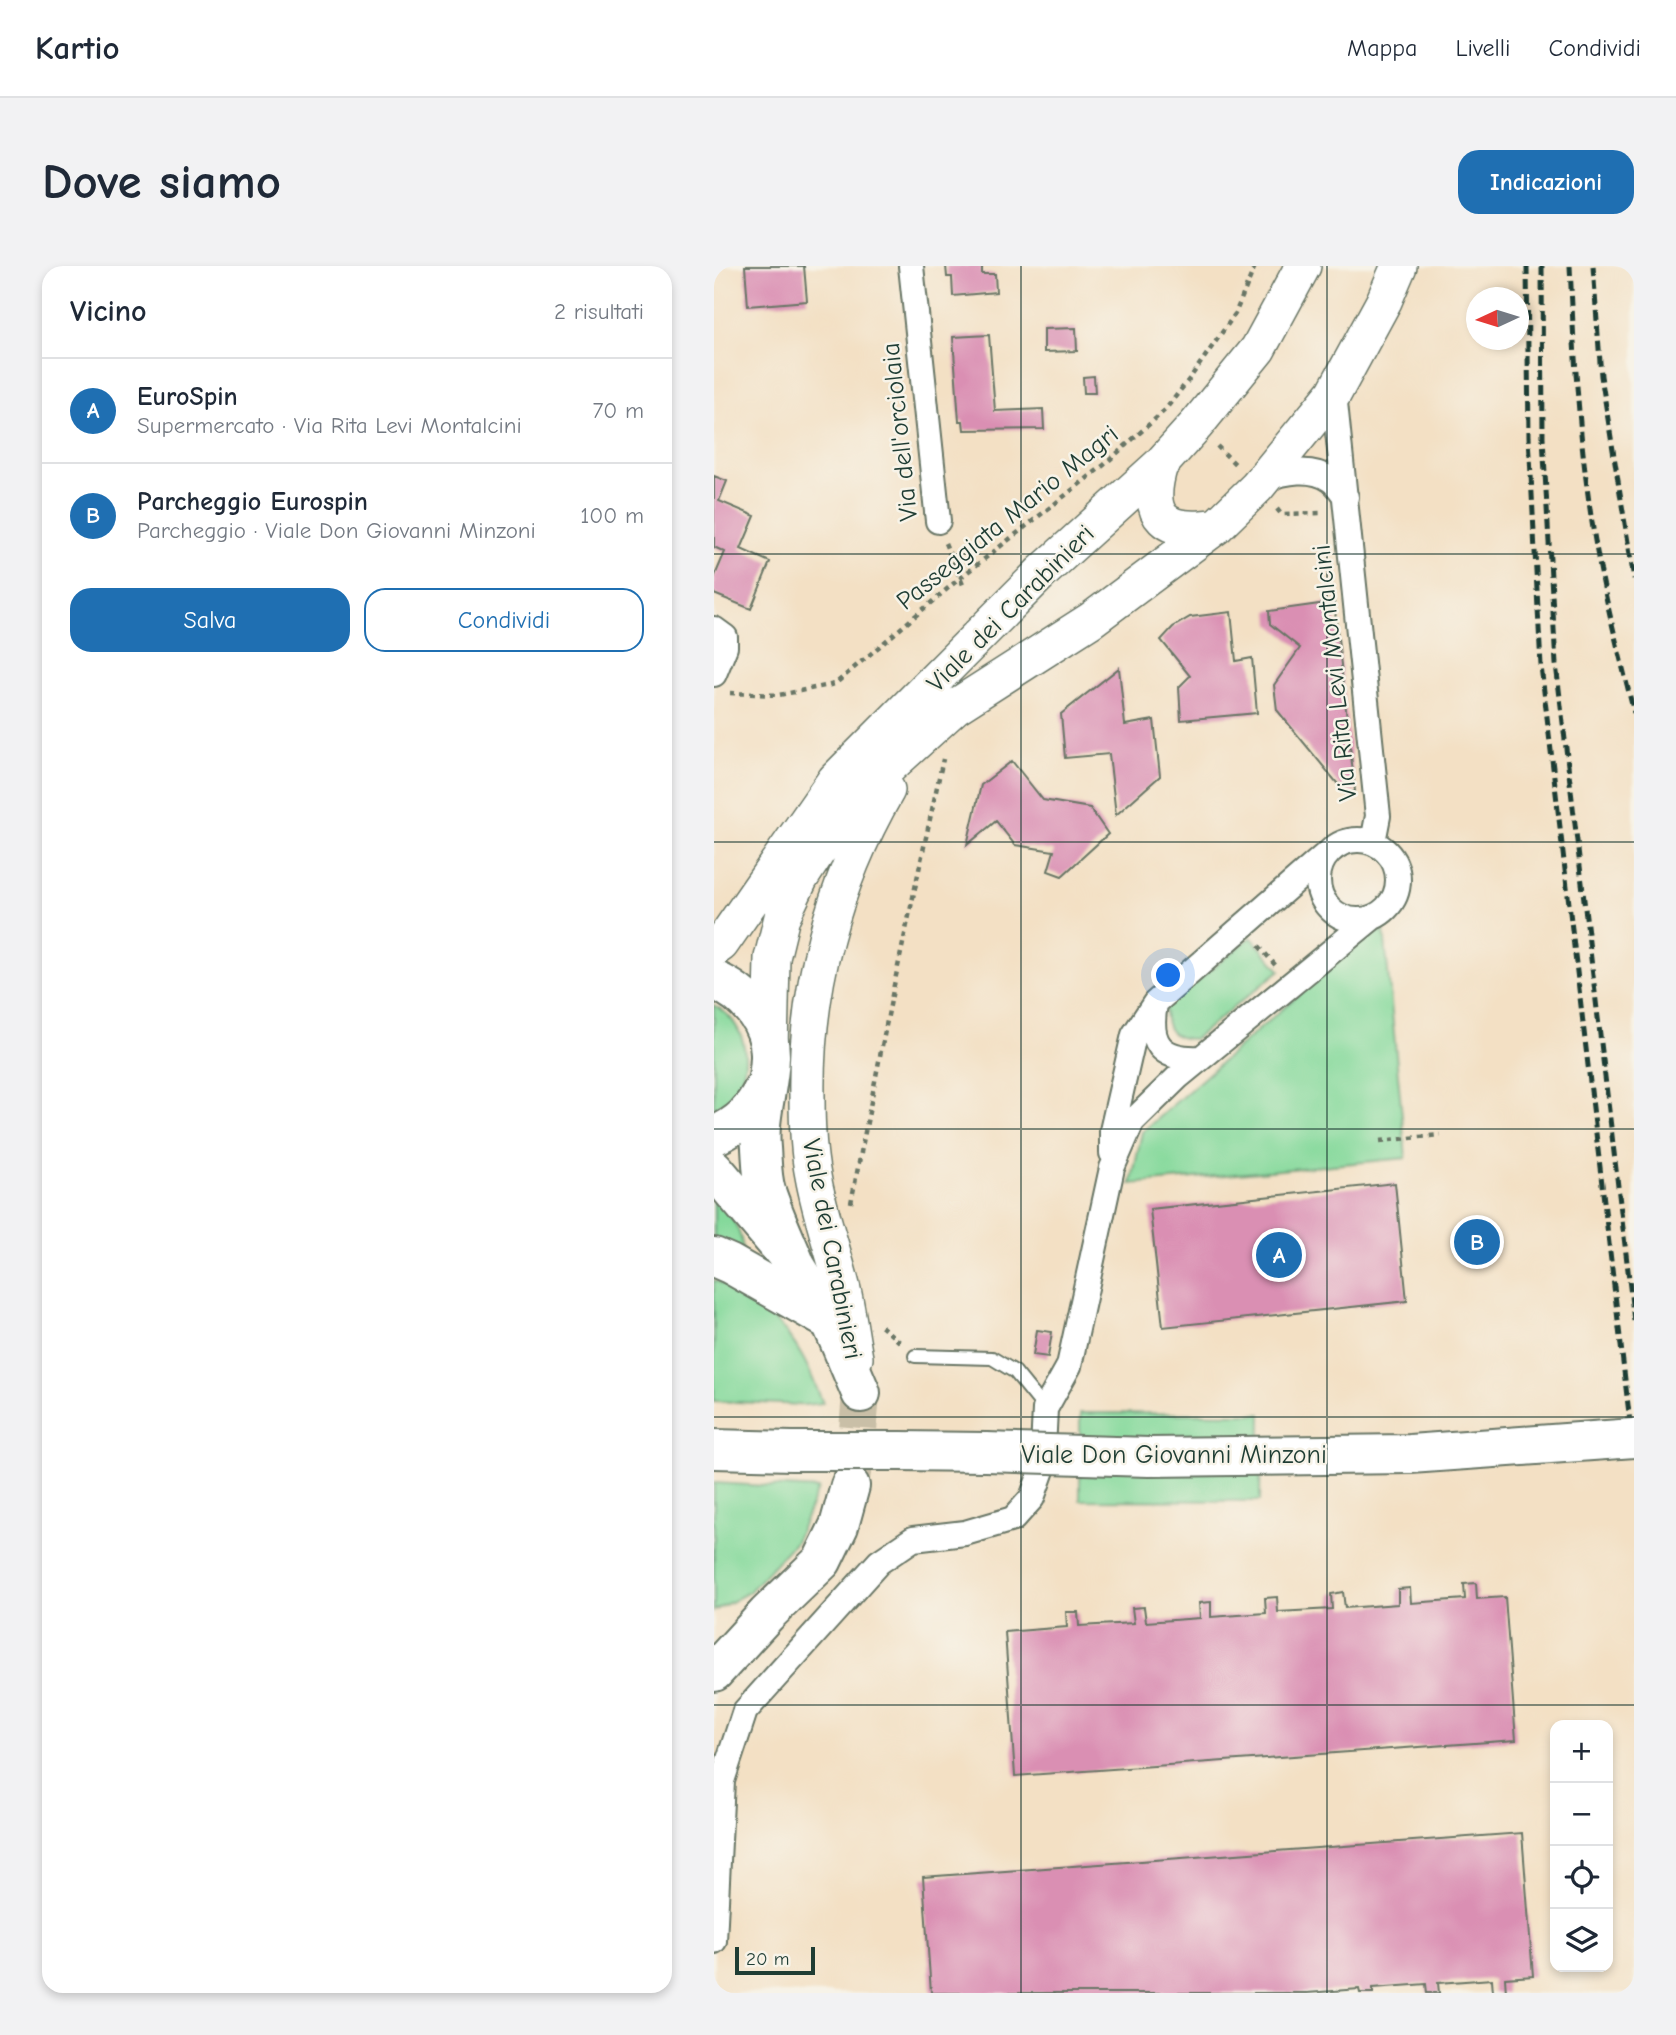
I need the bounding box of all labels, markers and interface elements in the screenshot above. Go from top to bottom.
text: Kartio [35,29,120,67]
text: Mappa [1347,34,1417,62]
text: Livelli [1455,34,1510,62]
text: Condividi [1548,34,1641,62]
button: Indicazioni [1458,150,1634,214]
text: Dove siamo [42,154,281,210]
north arrow [1466,287,1529,350]
text: Vicino [70,294,147,329]
text: 2 risultati [554,298,644,325]
street label: Via dell'orciolaia [876,341,924,523]
text: EuroSpin [137,382,238,412]
text: A [87,397,99,424]
text: 70 m [592,397,644,424]
text: Supermercato · Via Rita Levi Montalcini [137,412,522,439]
street label: Passeggiata Mario Magri [891,419,1124,616]
text: Parcheggio Eurospin [137,487,368,517]
text: B [86,502,100,529]
text: 100 m [580,502,644,529]
text: Parcheggio · Viale Don Giovanni Minzoni [137,517,536,544]
street label: Viale dei Carabinieri [921,519,1101,699]
street label: Via Rita Levi Montalcini [1307,543,1363,803]
button: Salva [70,588,350,652]
button: Condividi [364,588,644,652]
your location [1151,958,1185,992]
street label: Viale dei Carabinieri [796,1136,868,1362]
pin: B [1454,1216,1500,1268]
pin: A [1256,1229,1302,1281]
street label: Viale Don Giovanni Minzoni [1021,1440,1327,1470]
map controls [1550,1720,1613,1972]
button: + [1550,1720,1613,1783]
button: − [1550,1783,1613,1846]
button: locate [1550,1846,1613,1909]
button: layers [1550,1909,1613,1972]
scale bar [735,1944,816,1976]
text: 20 m [746,1948,790,1970]

